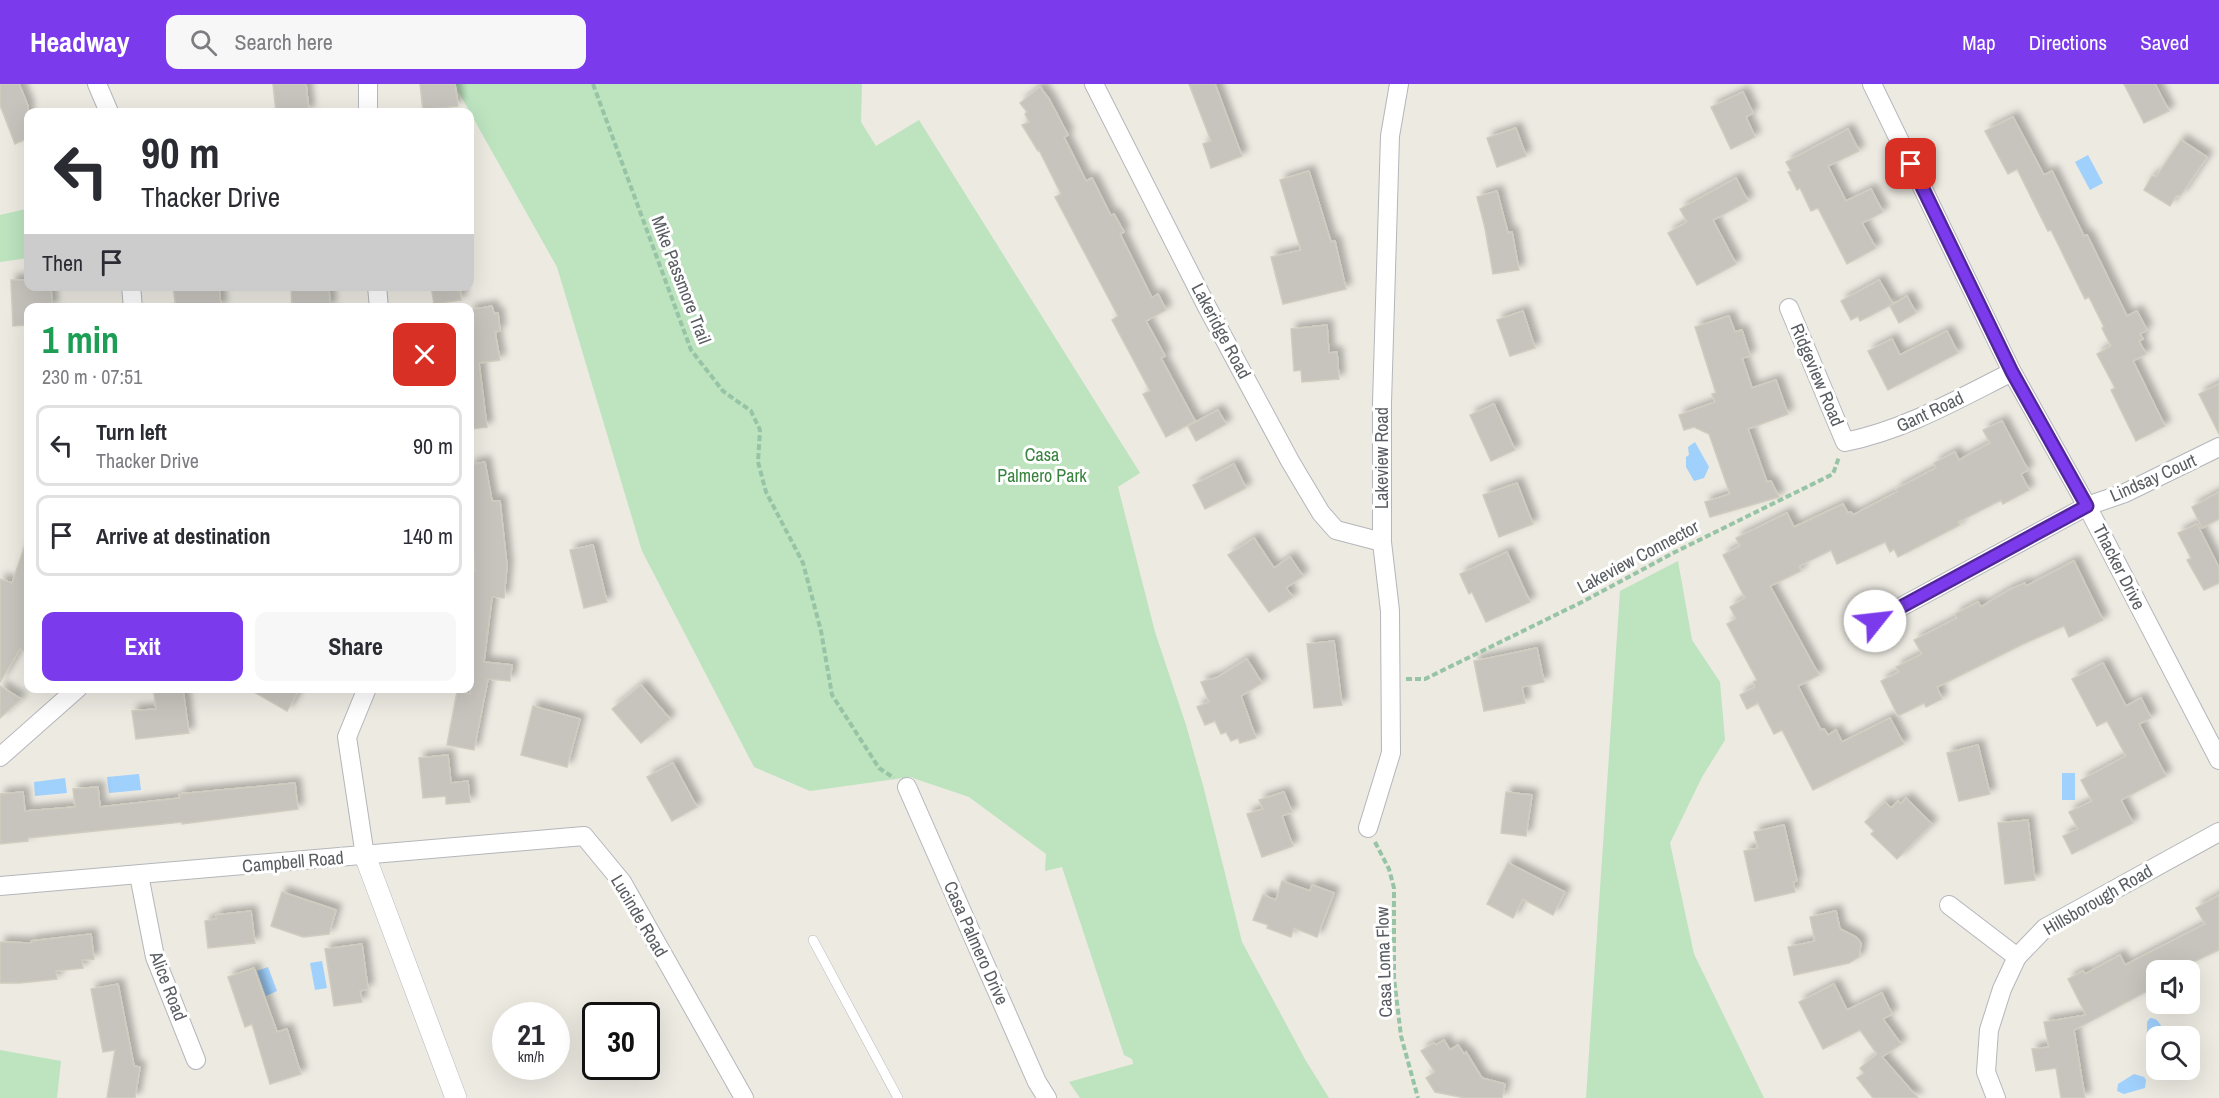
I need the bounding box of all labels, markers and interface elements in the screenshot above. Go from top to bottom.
search box [166,15,586,69]
text: Headway [30,23,130,61]
icon: search [187,26,220,59]
text: Search here [235,27,333,57]
text: Map [1962,28,1996,57]
text: Directions [2029,28,2107,57]
text: Saved [2140,28,2189,57]
text: 90 m [141,125,220,181]
icon: left [42,132,120,210]
pin [1885,138,1936,189]
icon: arrive [1894,147,1927,180]
text: Thacker Drive [141,179,280,215]
street label: Mike Passmore Trail [646,212,717,347]
icon: arrive [95,246,128,279]
text: Then [42,248,83,278]
street label: Lakeridge Road [1186,279,1257,383]
text: 1 min [42,316,119,364]
street label: Ridgeview Road [1785,320,1850,430]
button: close [393,323,456,386]
text: 230 m · 07:51 [42,363,142,390]
street label: Gant Road [1892,385,1967,438]
street label: Lakeview Road [1369,407,1394,509]
text: Turn left [96,417,167,447]
icon: left [45,429,78,462]
text: 90 m [413,431,453,461]
park label: Casa Palmero Park [997,442,1087,488]
text: Thacker Drive [96,447,199,474]
street label: Lindsay Court [2106,447,2200,508]
street label: Lakeview Connector [1572,514,1703,599]
icon: arrive [45,519,78,552]
street label: Thacker Drive [2087,520,2152,614]
text: Arrive at destination [96,521,270,551]
text: 140 m [403,521,453,551]
position arrow [1843,589,1907,653]
button: Exit [42,612,243,681]
button: Share [255,612,456,681]
street label: Campbell Road [241,845,345,878]
street label: Hillsborough Road [2039,858,2157,941]
street label: Lucinde Road [605,870,674,962]
street label: Casa Palmero Drive [938,877,1015,1009]
street label: Casa Loma Flow [1369,906,1398,1018]
street label: Alice Road [144,947,193,1024]
map controls [2146,960,2200,1080]
button: sound [2146,960,2200,1014]
speed limit sign: 30 [582,1002,660,1080]
text: 21 [517,1014,545,1054]
button: search [2146,1026,2200,1080]
text: km/h [518,1046,544,1067]

